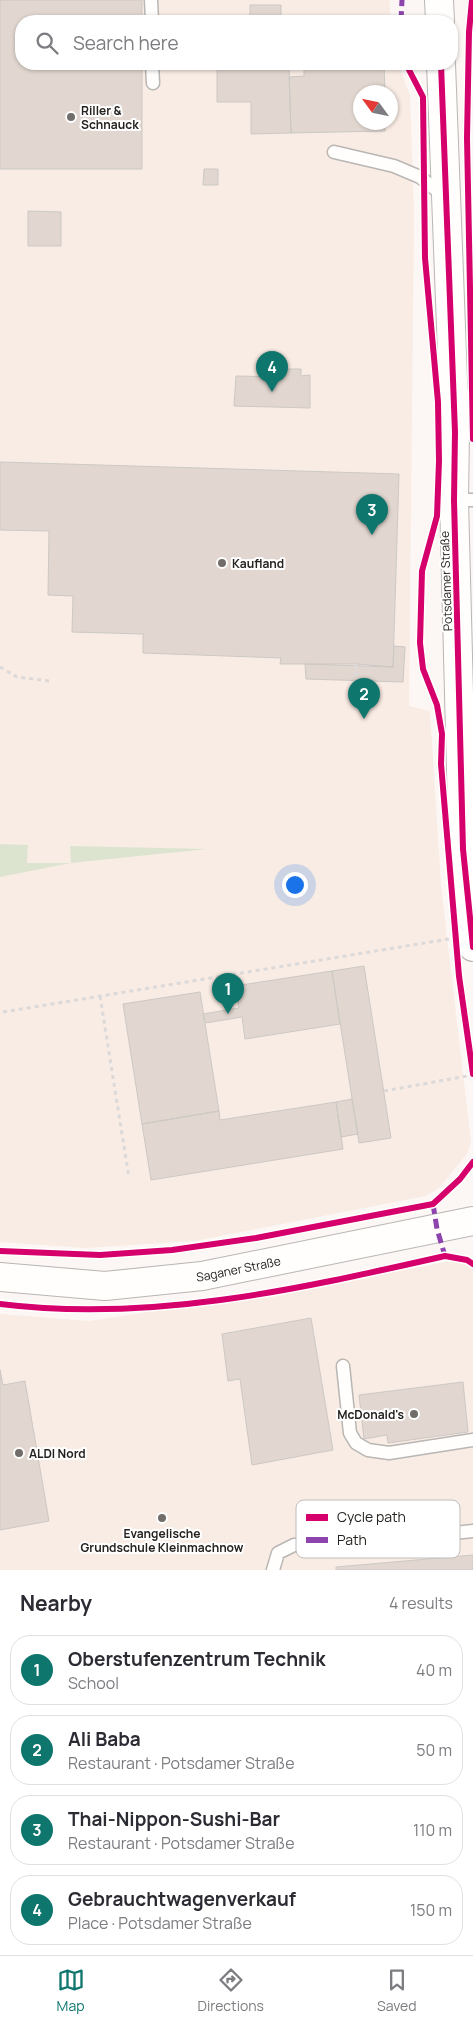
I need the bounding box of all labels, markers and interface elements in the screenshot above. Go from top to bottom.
search box [15,15,458,70]
icon: search [33,29,61,57]
text: Search here [73,30,179,56]
north arrow [353,85,398,130]
place label: Riller & Schnauck [81,102,139,133]
marker: Riller & Schnauck [65,111,77,123]
pin: 4 [256,351,288,392]
pin: 3 [356,494,388,535]
street label: Potsdamer Straße [436,531,456,631]
place label: Kaufland [232,555,284,572]
marker: Kaufland [216,557,228,569]
pin: 2 [348,678,380,719]
your location [282,872,308,898]
pin: 1 [212,973,244,1014]
street label: Saganer Straße [195,1252,282,1285]
place label: McDonald's [337,1406,404,1423]
marker: McDonald's [408,1408,420,1420]
place label: ALDI Nord [29,1445,86,1462]
marker: ALDI Nord [13,1447,25,1459]
legend [296,1500,460,1558]
text: Cycle path [337,1507,406,1526]
marker: Evangelische Grundschule Kleinmachnow [156,1512,168,1524]
place label: Evangelische Grundschule Kleinmachnow [81,1525,244,1556]
text: Path [337,1530,367,1549]
text: Nearby [20,1589,92,1617]
text: 4 results [389,1592,453,1614]
text: Oberstufenzentrum Technik [68,1646,326,1672]
text: 1 [33,1659,41,1681]
text: 40 m [416,1659,452,1681]
text: School [68,1672,119,1694]
text: Ali Baba [68,1726,141,1752]
text: 2 [32,1739,42,1761]
text: 50 m [416,1739,452,1761]
text: Restaurant · Potsdamer Straße [68,1752,295,1774]
text: Thai-Nippon-Sushi-Bar [68,1806,280,1832]
text: 3 [32,1819,42,1841]
text: 110 m [413,1819,452,1841]
text: Restaurant · Potsdamer Straße [68,1832,295,1854]
text: Gebrauchtwagenverkauf [68,1886,296,1912]
text: 4 [32,1899,42,1921]
text: 150 m [410,1899,452,1921]
text: Place · Potsdamer Straße [68,1912,252,1934]
tab: Map [57,1966,85,2015]
tab: Directions [198,1966,264,2015]
tab: Saved [377,1966,416,2015]

